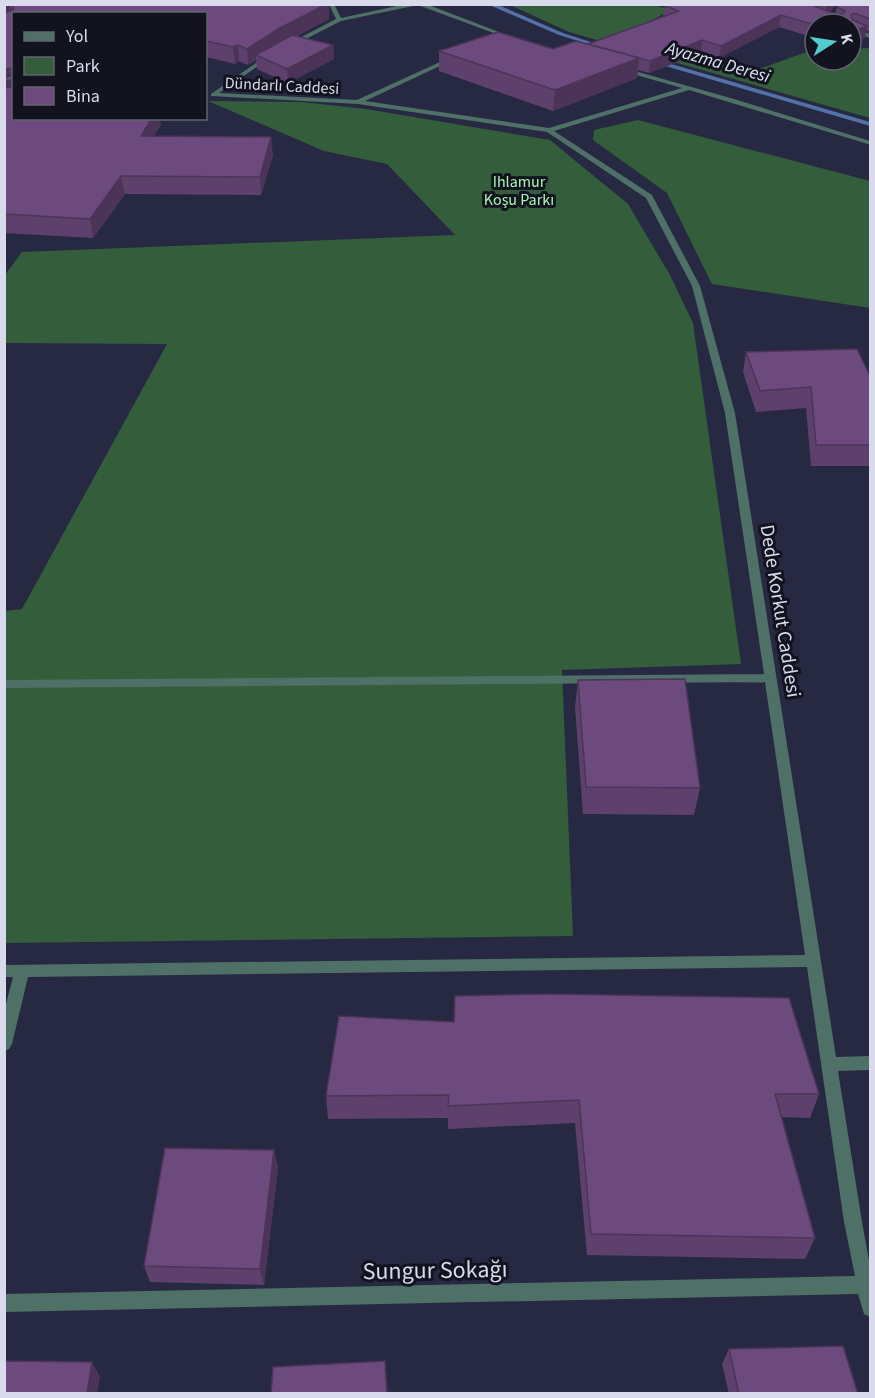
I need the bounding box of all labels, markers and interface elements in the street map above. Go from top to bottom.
legend [12,12,207,120]
north arrow [803,12,863,72]
text: Yol [65,24,88,49]
text: K [835,32,859,46]
water label: Ayazma Deresi [662,35,773,89]
text: Park [66,54,100,79]
street label: Dündarlı Caddesi [224,72,340,100]
text: Bina [66,84,100,109]
park label: Ihlamur Koşu Parkı [484,171,554,211]
street label: Dede Korkut Caddesi [753,523,807,700]
street label: Sungur Sokağı [362,1252,508,1289]

